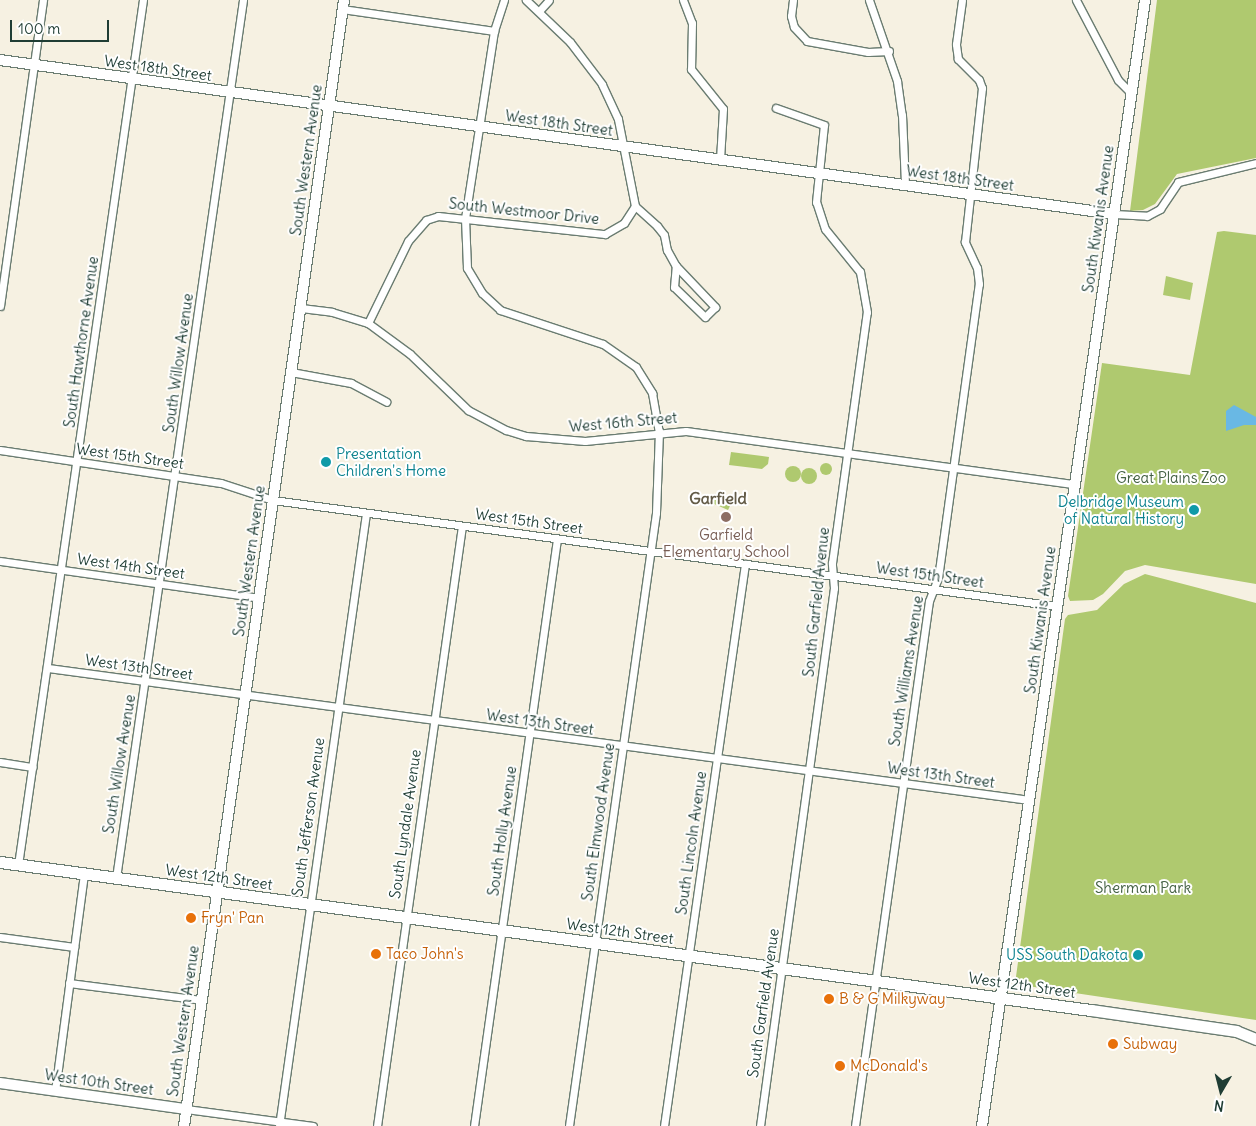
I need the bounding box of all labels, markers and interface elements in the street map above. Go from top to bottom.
scale bar [12,10,111,42]
text: 100 m [18,19,60,38]
street label: West 18th Street [103,52,213,84]
street label: South Western Avenue [286,83,326,237]
street label: West 18th Street [504,107,614,139]
street label: South Kiwanis Avenue [1079,144,1117,294]
street label: West 18th Street [905,162,1015,194]
street label: South Westmoor Drive [448,194,600,228]
street label: South Hawthorne Avenue [60,255,102,429]
street label: South Willow Avenue [159,292,197,434]
street label: West 16th Street [568,408,678,436]
street label: West 15th Street [75,440,185,472]
place label: Presentation Children's Home [336,444,446,479]
marker: Presentation Children's Home [320,456,332,468]
park label: Great Plains Zoo [1116,469,1226,487]
street label: South Western Avenue [229,484,269,638]
district label: Garfield [689,488,747,508]
place label: Delbridge Museum of Natural History [1058,492,1184,527]
marker: Delbridge Museum of Natural History [1188,504,1200,516]
street label: West 15th Street [474,505,584,537]
marker: Garfield Elementary School [720,511,732,523]
place label: Garfield Elementary School [663,525,789,560]
street label: South Garfield Avenue [799,526,833,678]
street label: South Kiwanis Avenue [1021,545,1059,695]
street label: West 14th Street [76,550,186,582]
street label: West 15th Street [875,559,985,591]
street label: South Williams Avenue [885,594,927,748]
street label: West 13th Street [84,651,194,683]
street label: South Willow Avenue [99,693,139,835]
street label: West 13th Street [485,706,595,738]
street label: South Jefferson Avenue [288,737,328,897]
street label: South Elmwood Avenue [578,742,618,902]
street label: South Lyndale Avenue [386,748,424,900]
street label: West 13th Street [886,759,996,791]
street label: South Holly Avenue [484,765,520,897]
street label: South Lincoln Avenue [672,770,710,916]
street label: West 12th Street [164,861,274,893]
park label: Sherman Park [1095,879,1191,897]
place label: Fryn' Pan [201,909,264,927]
marker: Fryn' Pan [185,912,197,924]
street label: West 12th Street [565,915,675,947]
street label: South Garfield Avenue [744,927,782,1079]
street label: South Western Avenue [163,944,203,1098]
place label: Taco John's [386,945,464,963]
place label: USS South Dakota [1006,946,1128,964]
marker: Taco John's [370,948,382,960]
marker: USS South Dakota [1132,949,1144,961]
street label: West 12th Street [967,969,1077,1001]
place label: B & G Milkyway [839,990,946,1008]
marker: B & G Milkyway [823,993,835,1005]
place label: Subway [1123,1035,1177,1053]
marker: Subway [1107,1038,1119,1050]
place label: McDonald's [850,1057,928,1075]
marker: McDonald's [834,1060,846,1072]
street label: West 10th Street [43,1065,155,1099]
north arrow [1196,1066,1246,1116]
text: N [1213,1096,1225,1115]

